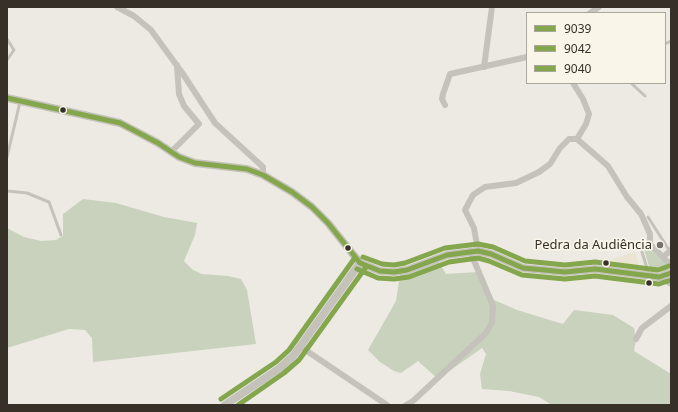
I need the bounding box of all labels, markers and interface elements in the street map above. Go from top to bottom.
legend [526,12,666,84]
text: 9039 [564,20,591,37]
text: 9042 [564,40,591,57]
text: 9040 [564,60,591,77]
unlabelled marker [58,105,68,115]
place label: Pedra da Audiência [534,237,652,253]
marker: Pedra da Audiência [655,240,665,250]
unlabelled marker [343,243,353,253]
unlabelled marker [601,258,611,268]
unlabelled marker [644,278,654,288]

